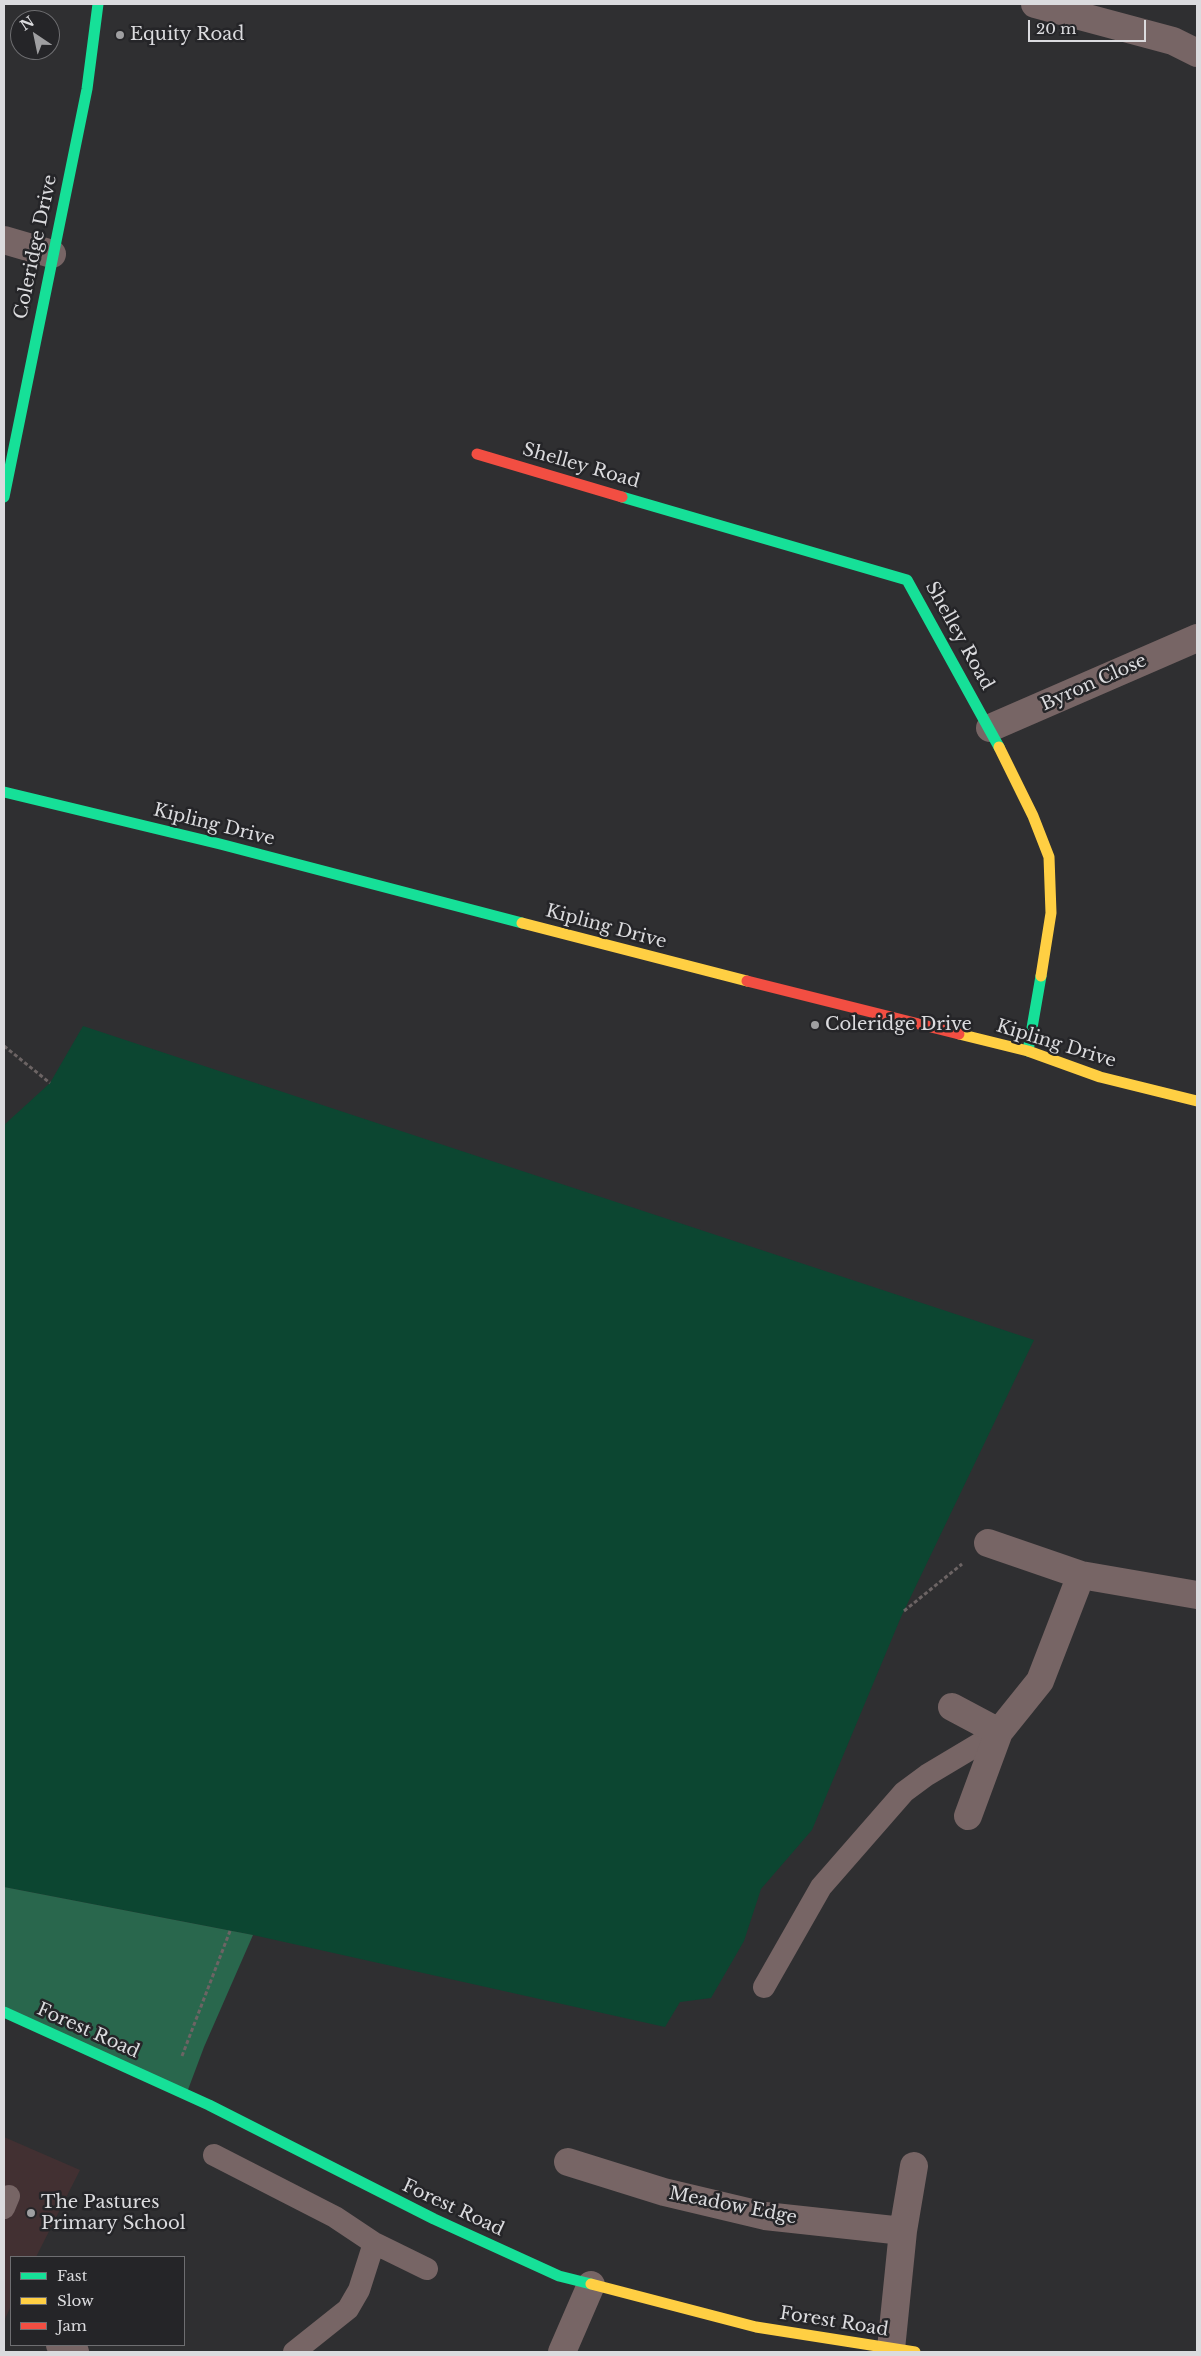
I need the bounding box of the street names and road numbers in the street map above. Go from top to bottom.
street label: Coleridge Drive [10,173,62,321]
street label: Shelley Road [520,439,642,493]
street label: Shelley Road [920,578,998,694]
street label: Byron Close [1038,650,1150,716]
street label: Kipling Drive [151,800,277,850]
street label: Kipling Drive [543,901,669,953]
street label: Kipling Drive [993,1016,1119,1072]
street label: Forest Road [33,1999,143,2063]
street label: Forest Road [399,2175,507,2241]
street label: Meadow Edge [667,2183,799,2229]
street label: Forest Road [778,2303,890,2341]

